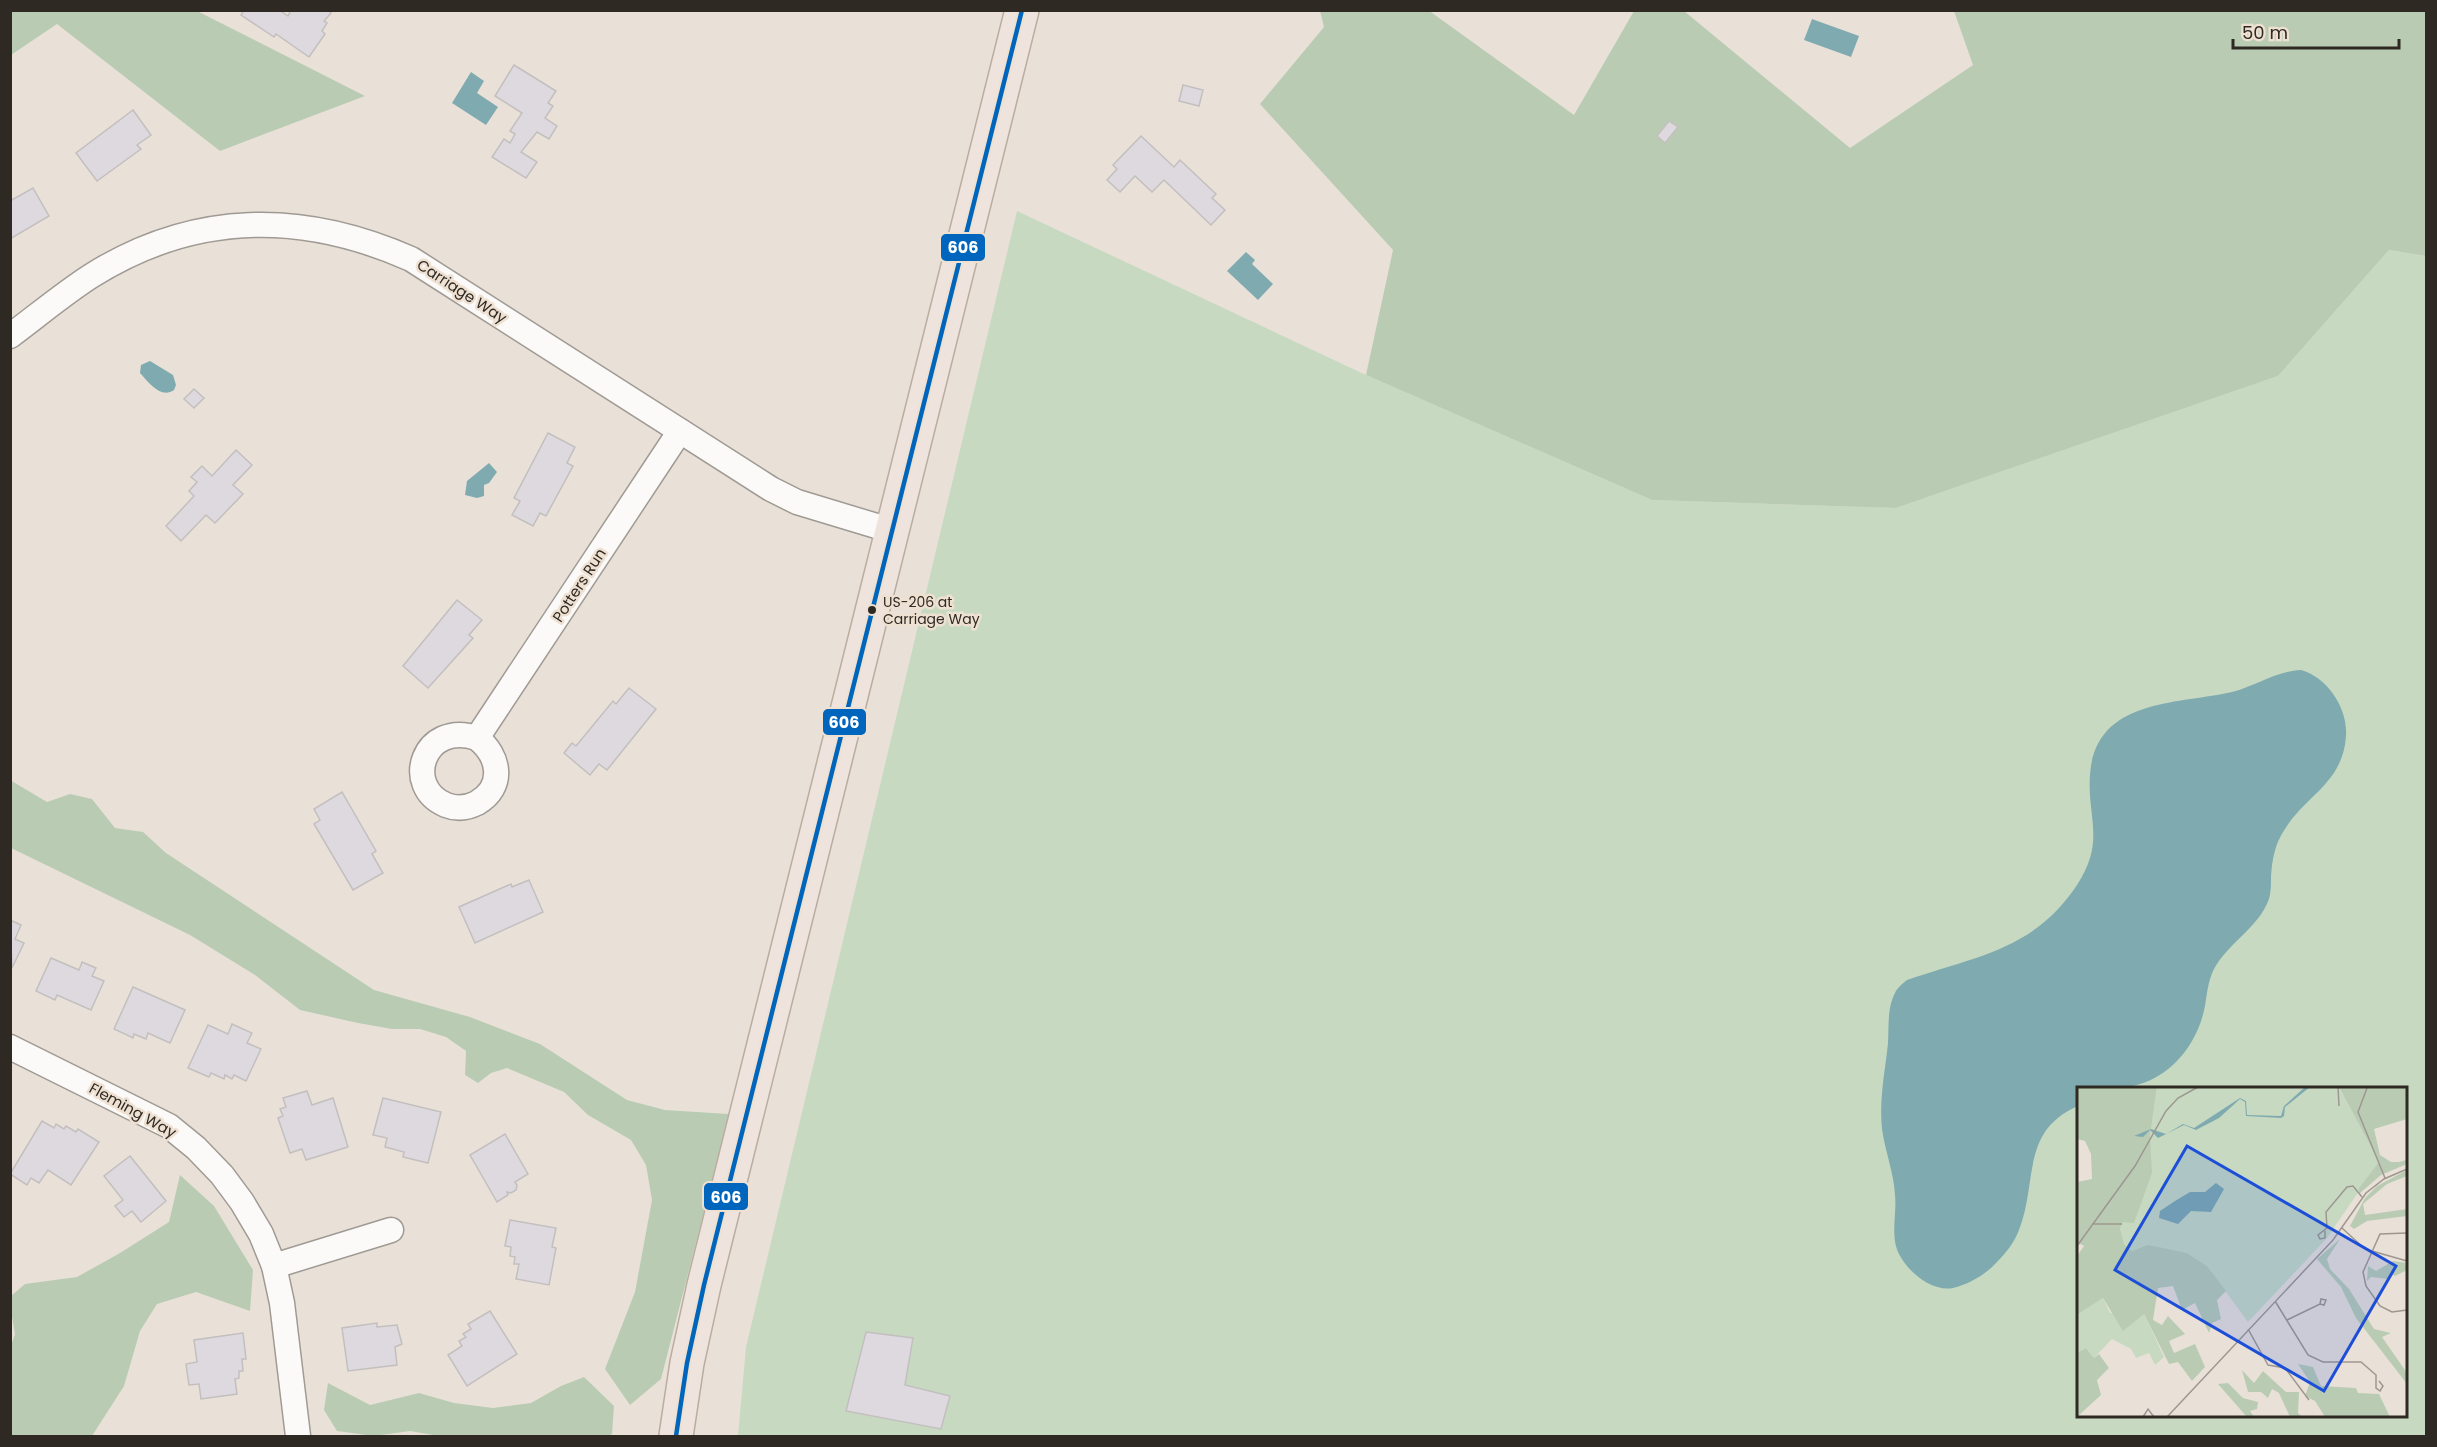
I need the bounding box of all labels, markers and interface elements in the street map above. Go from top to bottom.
scale bar [2233,12,2400,50]
text: 50 m [2242,20,2288,45]
line badge: 606 [940,233,986,262]
text: 606 [948,236,978,259]
street label: Carriage Way [413,254,512,328]
street label: Potters Run [547,544,611,626]
place label: US-206 at Carriage Way [883,592,980,629]
marker: US-206 at Carriage Way [866,604,878,616]
line badge: 606 [822,708,867,736]
text: 606 [829,711,859,734]
street label: Fleming Way [86,1077,181,1143]
inset map [2077,1087,2407,1417]
line badge: 606 [703,1182,749,1211]
text: 606 [711,1186,741,1209]

